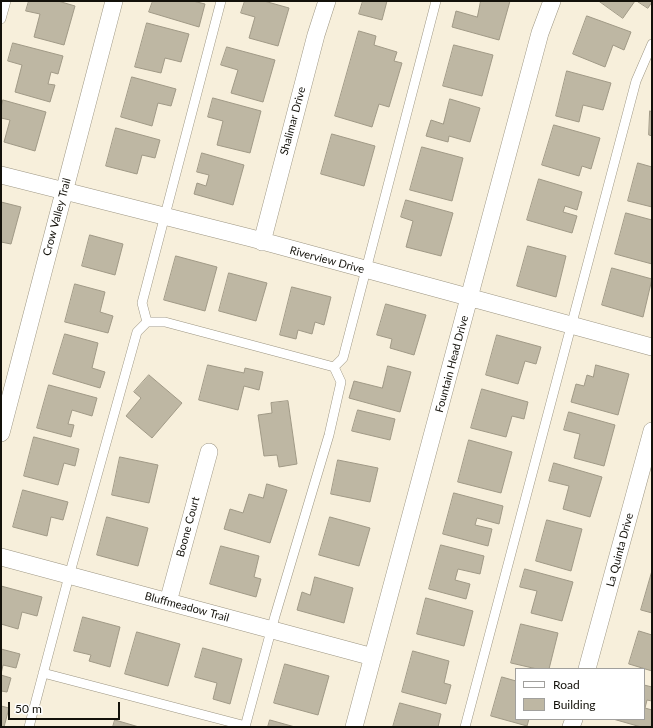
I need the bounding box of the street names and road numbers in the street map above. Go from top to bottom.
street label: Shalimar Drive [278,85,308,157]
street label: Crow Valley Trail [40,177,74,257]
street label: Riverview Drive [288,244,366,276]
street label: Fountain Head Drive [433,314,471,414]
street label: Boone Court [174,495,202,559]
street label: La Quinta Drive [604,512,636,588]
street label: Bluffmeadow Trail [143,589,231,625]

